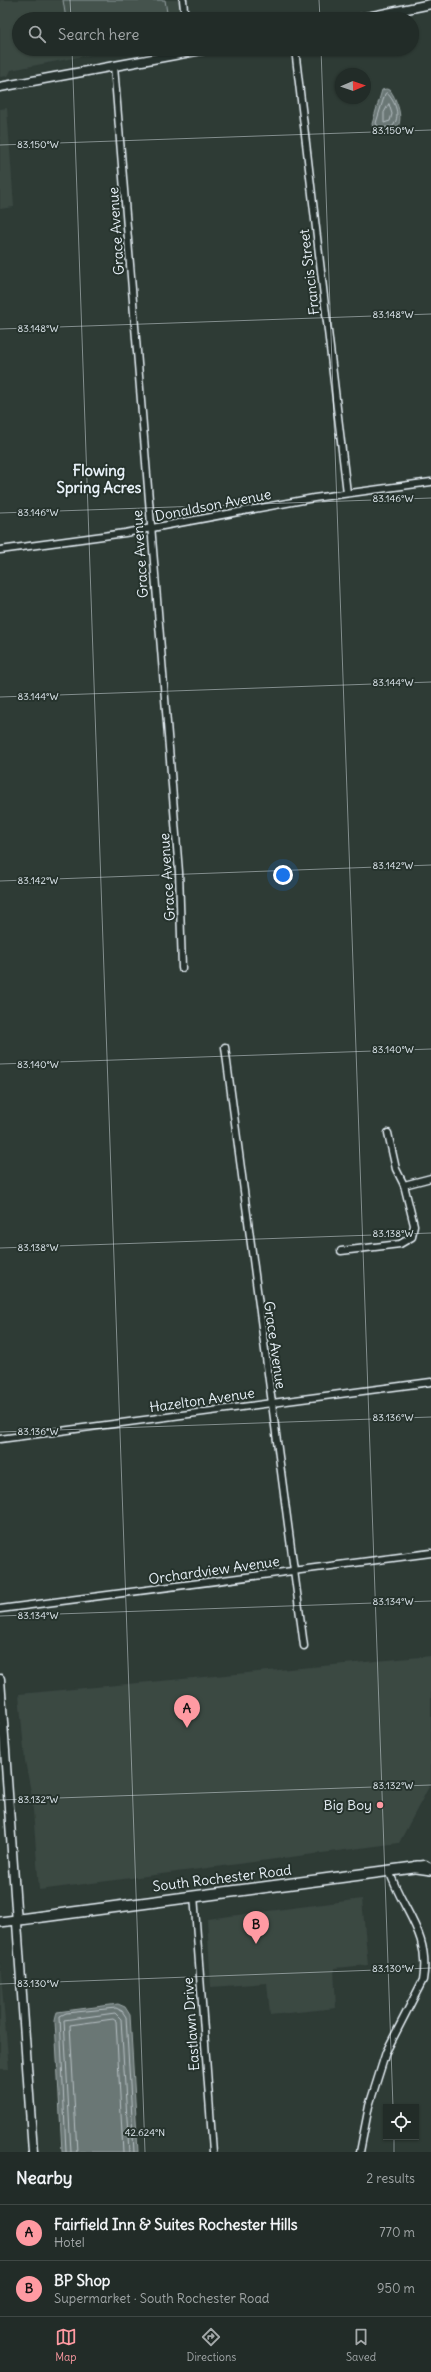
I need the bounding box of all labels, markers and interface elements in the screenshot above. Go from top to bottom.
search box [12,12,419,56]
icon: search [26,23,48,45]
text: Search here [58,25,139,44]
north arrow [335,68,371,104]
text: 83.150°W [372,124,414,137]
text: 83.150°W [17,138,59,151]
street label: Grace Avenue [104,186,128,276]
street label: Francis Street [295,228,323,316]
text: 83.148°W [372,308,414,321]
text: 83.148°W [17,322,59,335]
district label: Flowing Spring Acres [57,461,142,498]
street label: Donaldson Avenue [153,485,273,525]
text: 83.146°W [372,492,414,505]
text: 83.146°W [17,506,59,519]
street label: Grace Avenue [128,509,152,599]
text: 83.144°W [372,676,414,689]
text: 83.144°W [17,690,59,703]
street label: Grace Avenue [155,832,179,922]
text: 83.142°W [373,859,413,872]
your location [273,865,293,885]
text: 83.142°W [18,874,58,887]
text: 83.140°W [372,1043,414,1056]
text: 83.140°W [17,1058,59,1071]
text: 83.138°W [373,1227,413,1240]
text: 83.138°W [18,1241,58,1254]
street label: Grace Avenue [260,1300,290,1390]
street label: Hazelton Avenue [148,1384,256,1416]
text: 83.136°W [373,1411,413,1424]
text: 83.136°W [18,1425,58,1438]
street label: Orchardview Avenue [147,1552,281,1588]
text: 83.134°W [373,1595,413,1608]
text: 83.134°W [18,1609,58,1622]
pin: A [174,1695,200,1728]
text: 83.132°W [373,1779,413,1792]
text: 83.132°W [18,1793,58,1806]
place label: Big Boy [324,1796,372,1814]
marker: Big Boy [375,1800,385,1810]
street label: South Rochester Road [152,1861,292,1895]
pin: B [243,1911,269,1944]
text: 83.130°W [372,1962,414,1975]
text: 83.130°W [17,1977,59,1990]
street label: Eastlawn Drive [179,1977,203,2071]
map controls [383,2104,419,2140]
button: locate [383,2104,419,2140]
text: 42.624°N [125,2126,165,2139]
text: Nearby [16,2167,72,2189]
text: 2 results [366,2170,415,2187]
text: Fairfield Inn & Suites Rochester Hills [54,2215,298,2234]
text: A [25,2224,33,2241]
text: 770 m [379,2224,415,2241]
text: Hotel [54,2234,85,2251]
text: BP Shop [54,2271,110,2290]
text: B [25,2280,33,2297]
text: 950 m [377,2280,415,2297]
text: Supermarket · South Rochester Road [54,2290,269,2307]
tab: Map [55,2326,77,2364]
tab: Directions [187,2326,236,2364]
tab: Saved [346,2326,376,2364]

